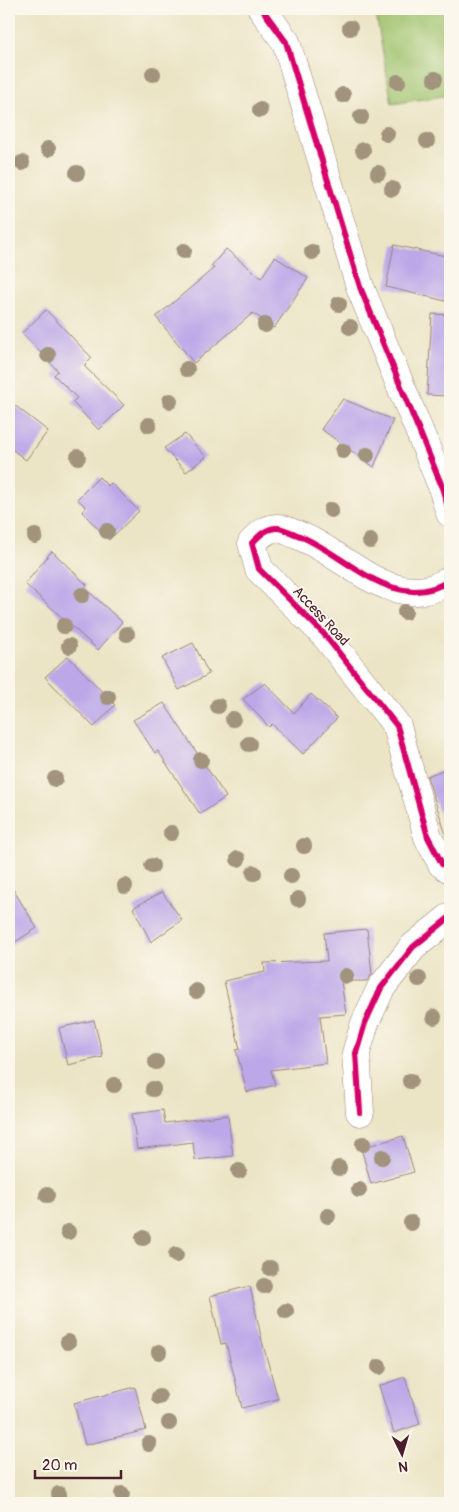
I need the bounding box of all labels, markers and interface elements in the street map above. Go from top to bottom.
street label: Access Road [289,583,353,649]
north arrow [376,1430,426,1480]
scale bar [35,1447,121,1479]
text: 20 m [42,1456,77,1475]
text: N [398,1458,409,1475]

